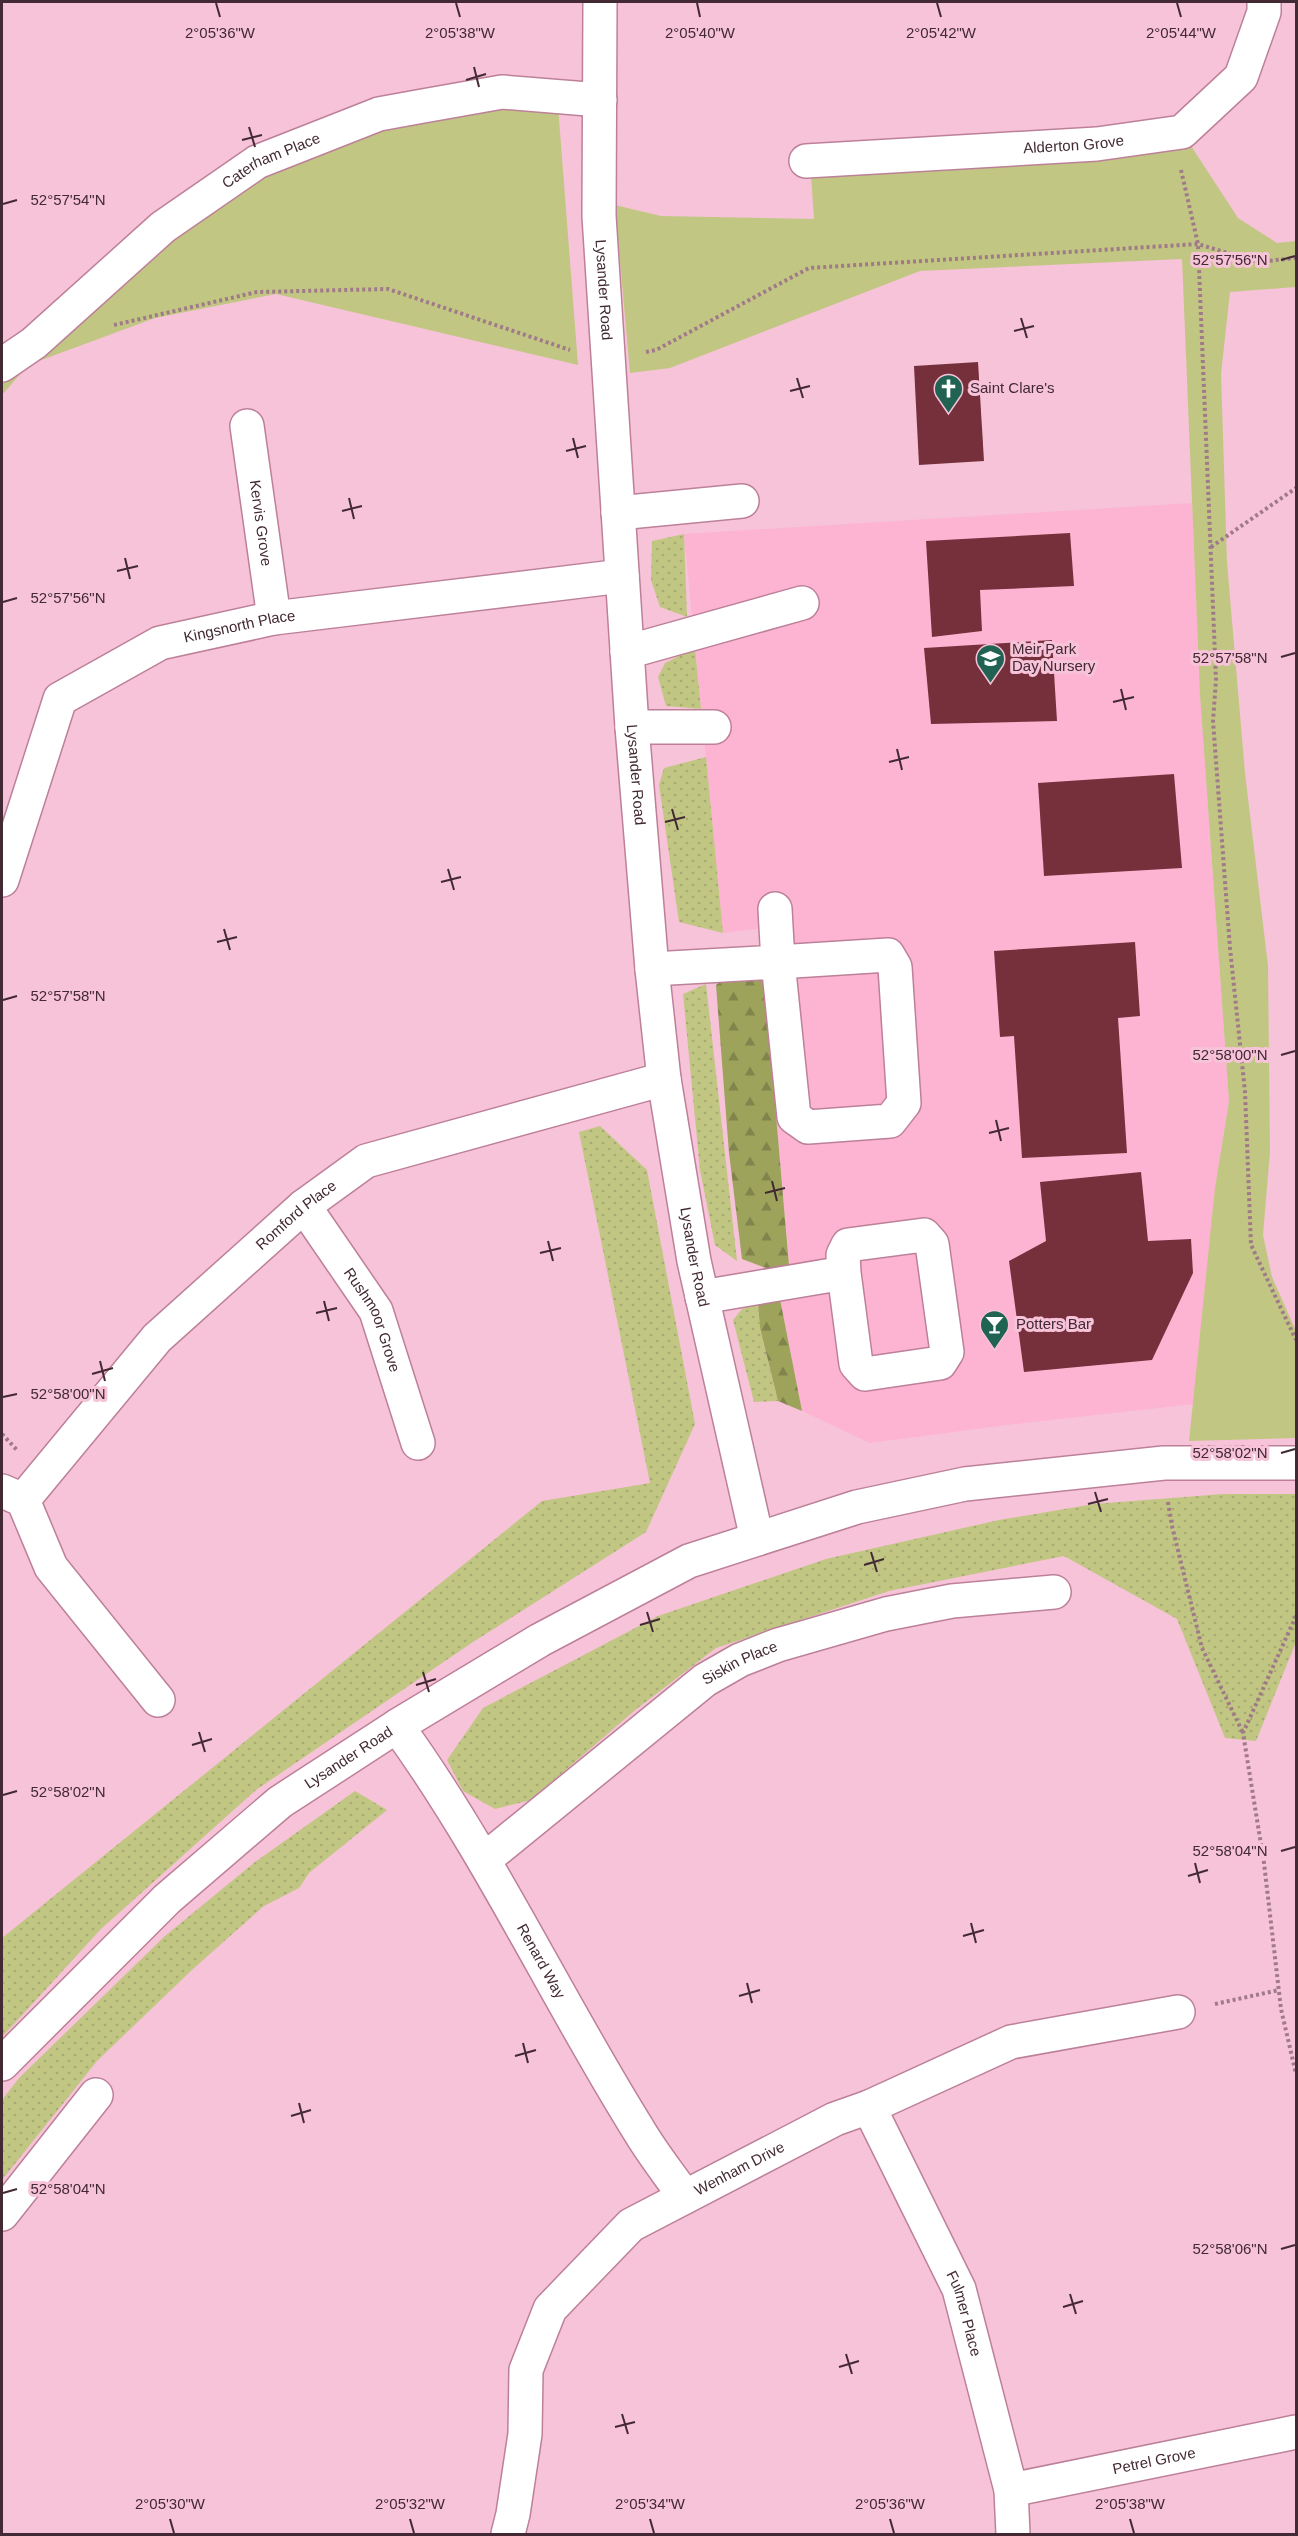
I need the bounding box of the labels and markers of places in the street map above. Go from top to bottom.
church icon: Saint Clare's [933,372,965,414]
place label: Saint Clare's [970,379,1055,396]
place label: Meir Park Day Nursery [1012,640,1096,674]
school or university icon: Meir Park Day Nursery [975,642,1007,684]
bar icon: Potters Bar [979,1308,1011,1350]
place label: Potters Bar [1016,1315,1091,1332]

